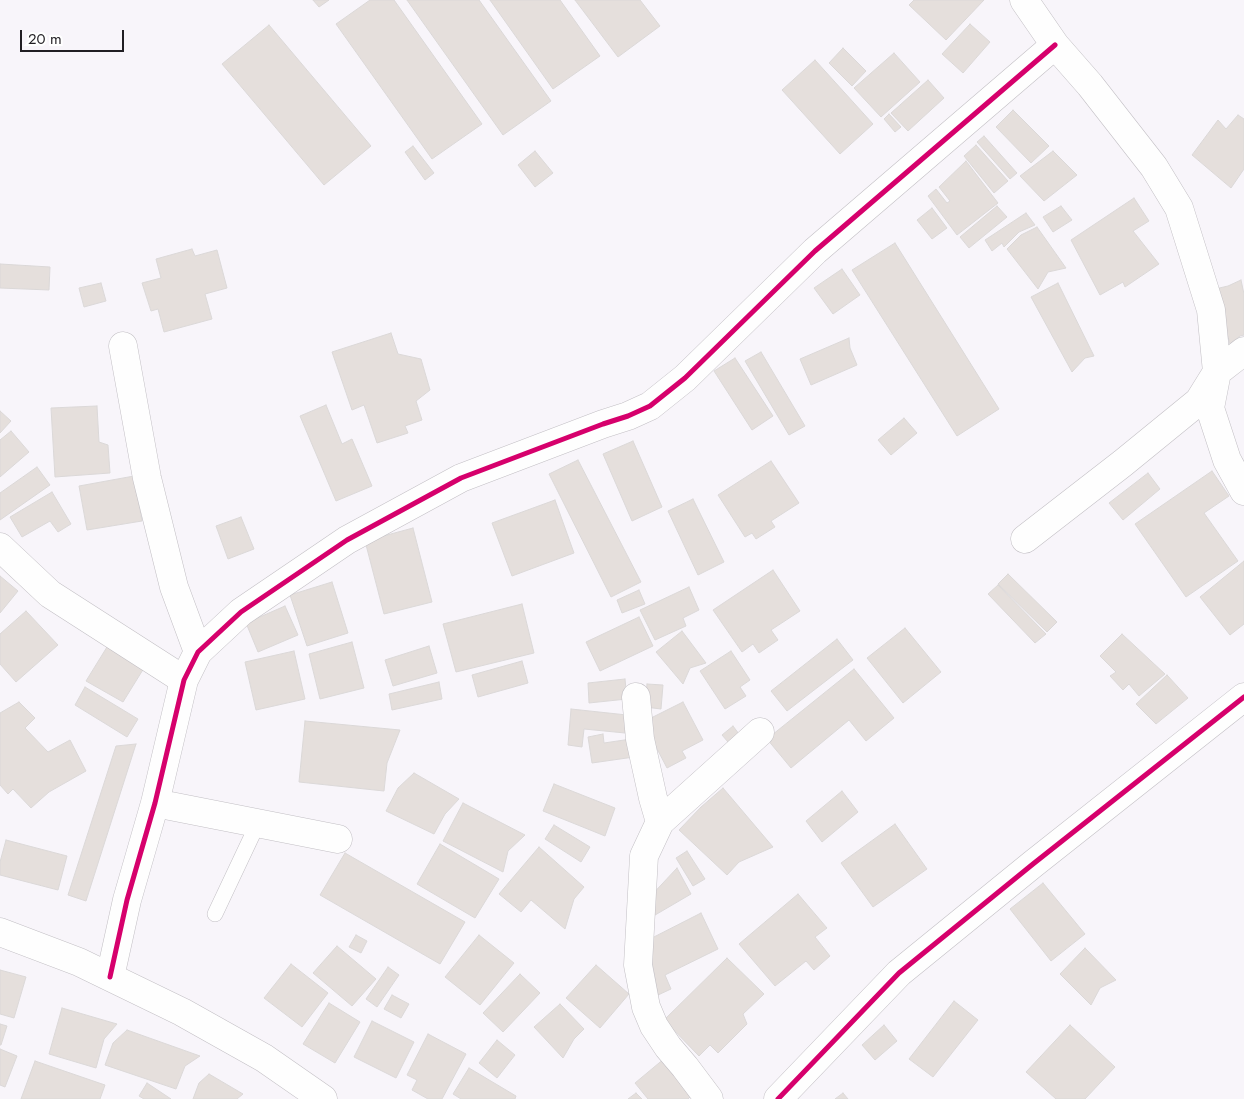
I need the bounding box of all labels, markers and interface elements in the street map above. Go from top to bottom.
scale bar [22,20,126,52]
text: 20 m [28,28,62,50]

